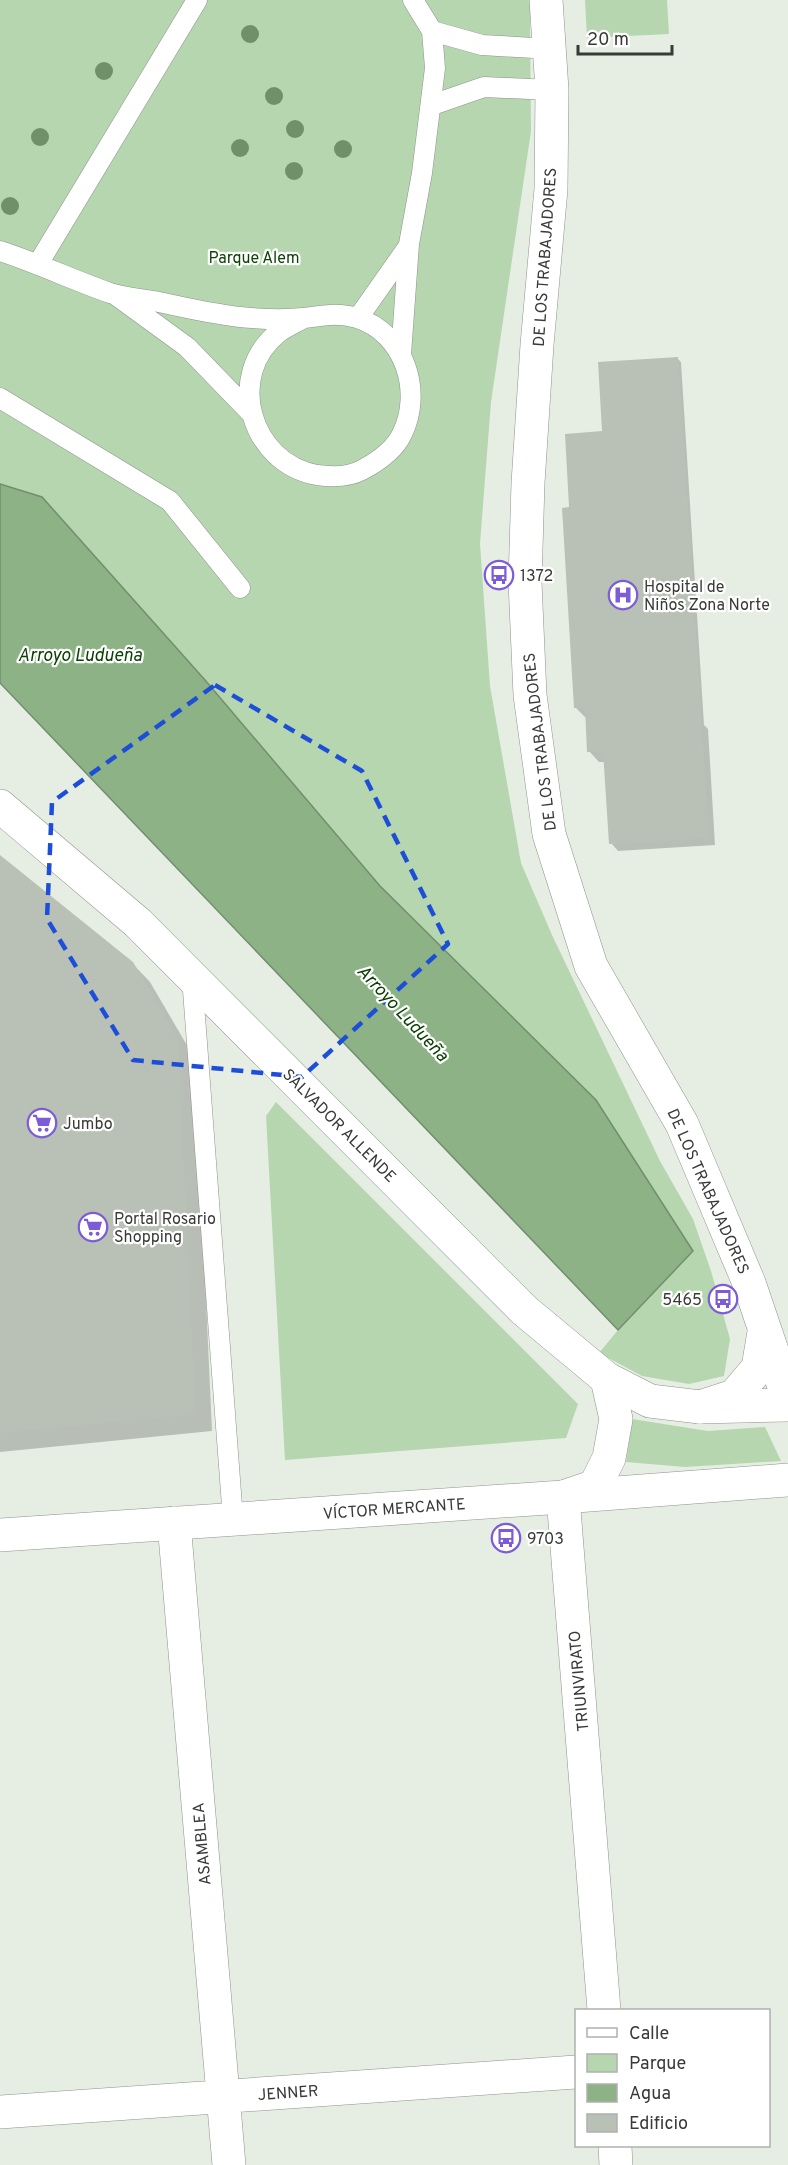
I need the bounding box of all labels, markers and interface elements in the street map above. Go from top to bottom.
scale bar [578,18,672,56]
text: 20 m [587,29,629,52]
street label: DE LOS TRABAJADORES [530,167,562,347]
park label: Parque Alem [208,249,300,269]
bus stop icon: 1372 [483,559,515,591]
place label: 1372 [520,567,553,587]
place label: Hospital de Niños Zona Norte [644,578,770,616]
hospital icon: Hospital de Niños Zona Norte [607,579,639,611]
water label: Arroyo Ludueña [18,645,143,668]
street label: DE LOS TRABAJADORES [520,652,562,832]
water label: Arroyo Ludueña [351,961,453,1068]
street label: SALVADOR ALLENDE [278,1065,400,1187]
street label: DE LOS TRABAJADORES [662,1106,753,1278]
supermarket icon: Jumbo [26,1107,58,1139]
place label: Jumbo [63,1115,113,1135]
place label: Portal Rosario Shopping [114,1210,216,1248]
supermarket icon: Portal Rosario Shopping [77,1211,109,1243]
bus stop icon: 5465 [707,1283,739,1315]
place label: 5465 [662,1291,702,1311]
street label: VÍCTOR MERCANTE [322,1493,466,1525]
bus stop icon: 9703 [490,1522,522,1554]
place label: 9703 [527,1530,564,1550]
street label: TRIUNVIRATO [566,1630,594,1732]
street label: ASAMBLEA [189,1802,217,1886]
legend [575,2009,770,2147]
text: Calle [629,2023,669,2046]
text: Parque [629,2053,686,2076]
street label: JENNER [257,2082,319,2106]
text: Agua [629,2083,671,2106]
text: Edificio [629,2113,688,2136]

